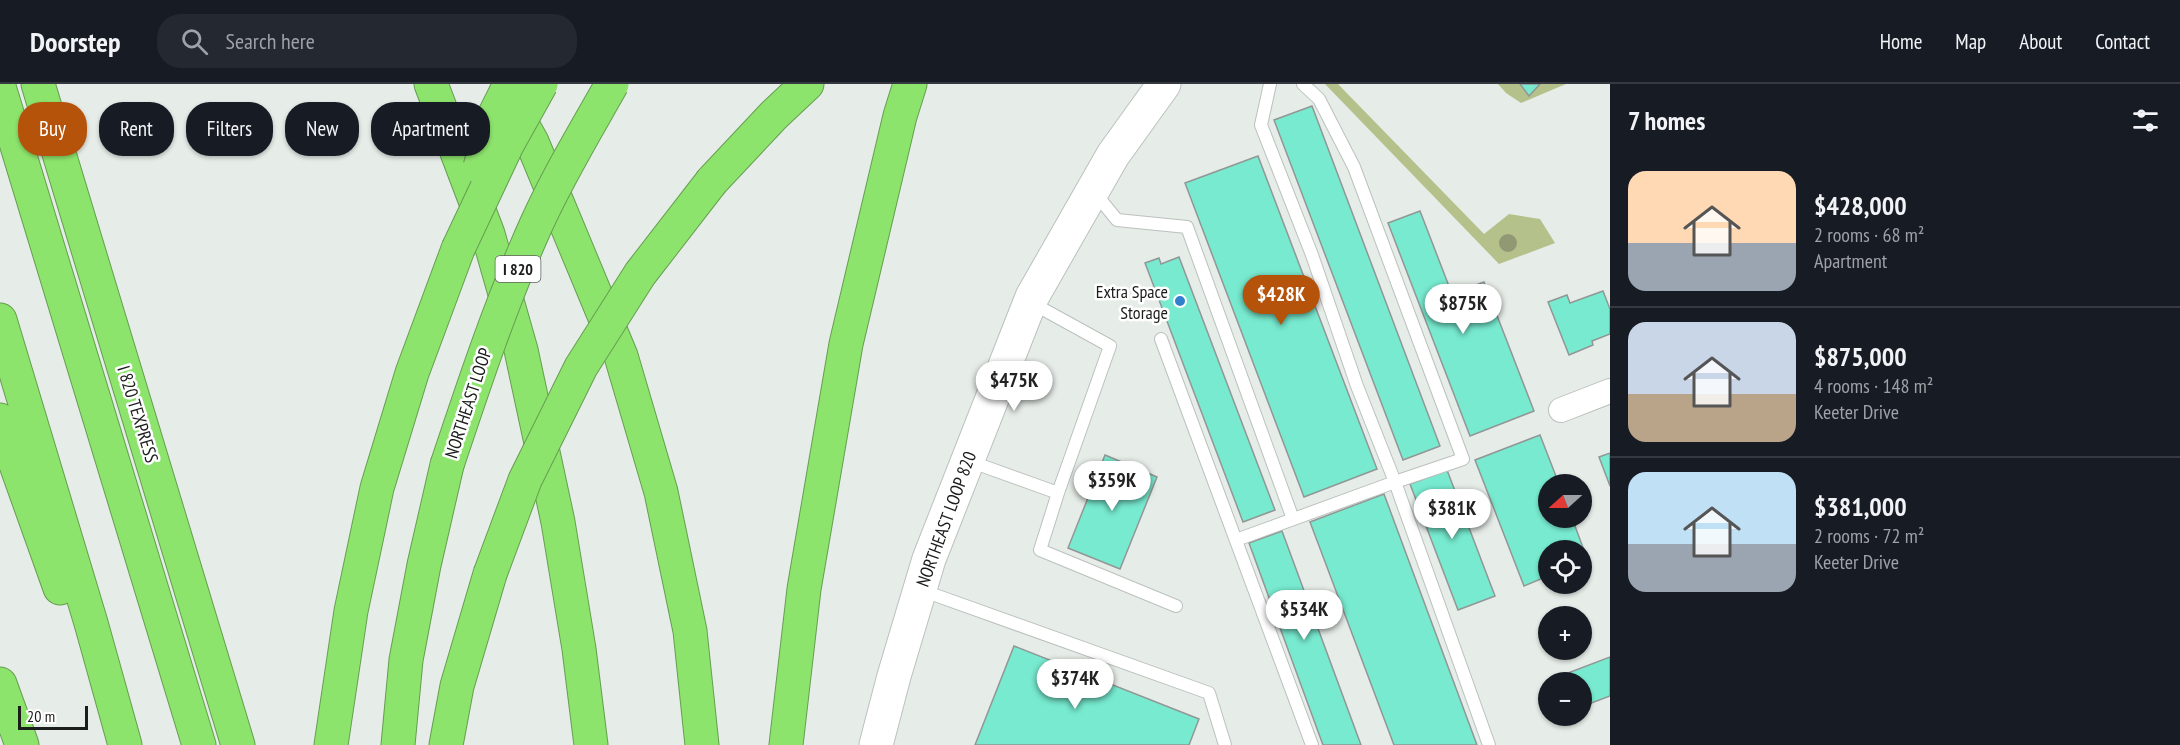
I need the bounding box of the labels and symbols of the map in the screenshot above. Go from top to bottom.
road number: I 820 [496,256,540,282]
pin: $428K [1239,275,1323,326]
place label: Extra Space Storage [1096,280,1168,324]
pin: $875K [1421,284,1505,335]
marker: Extra Space Storage [1173,294,1187,308]
street label: NORTHEAST LOOP [439,345,497,461]
pin: $475K [972,361,1056,412]
street label: I 820 TEXPRESS [112,363,164,466]
street label: NORTHEAST LOOP 820 [911,448,981,590]
pin: $359K [1070,461,1154,512]
north arrow [1538,474,1592,528]
pin: $381K [1410,489,1494,540]
pin: $534K [1262,590,1346,641]
pin: $374K [1033,659,1117,710]
scale bar [18,703,88,730]

